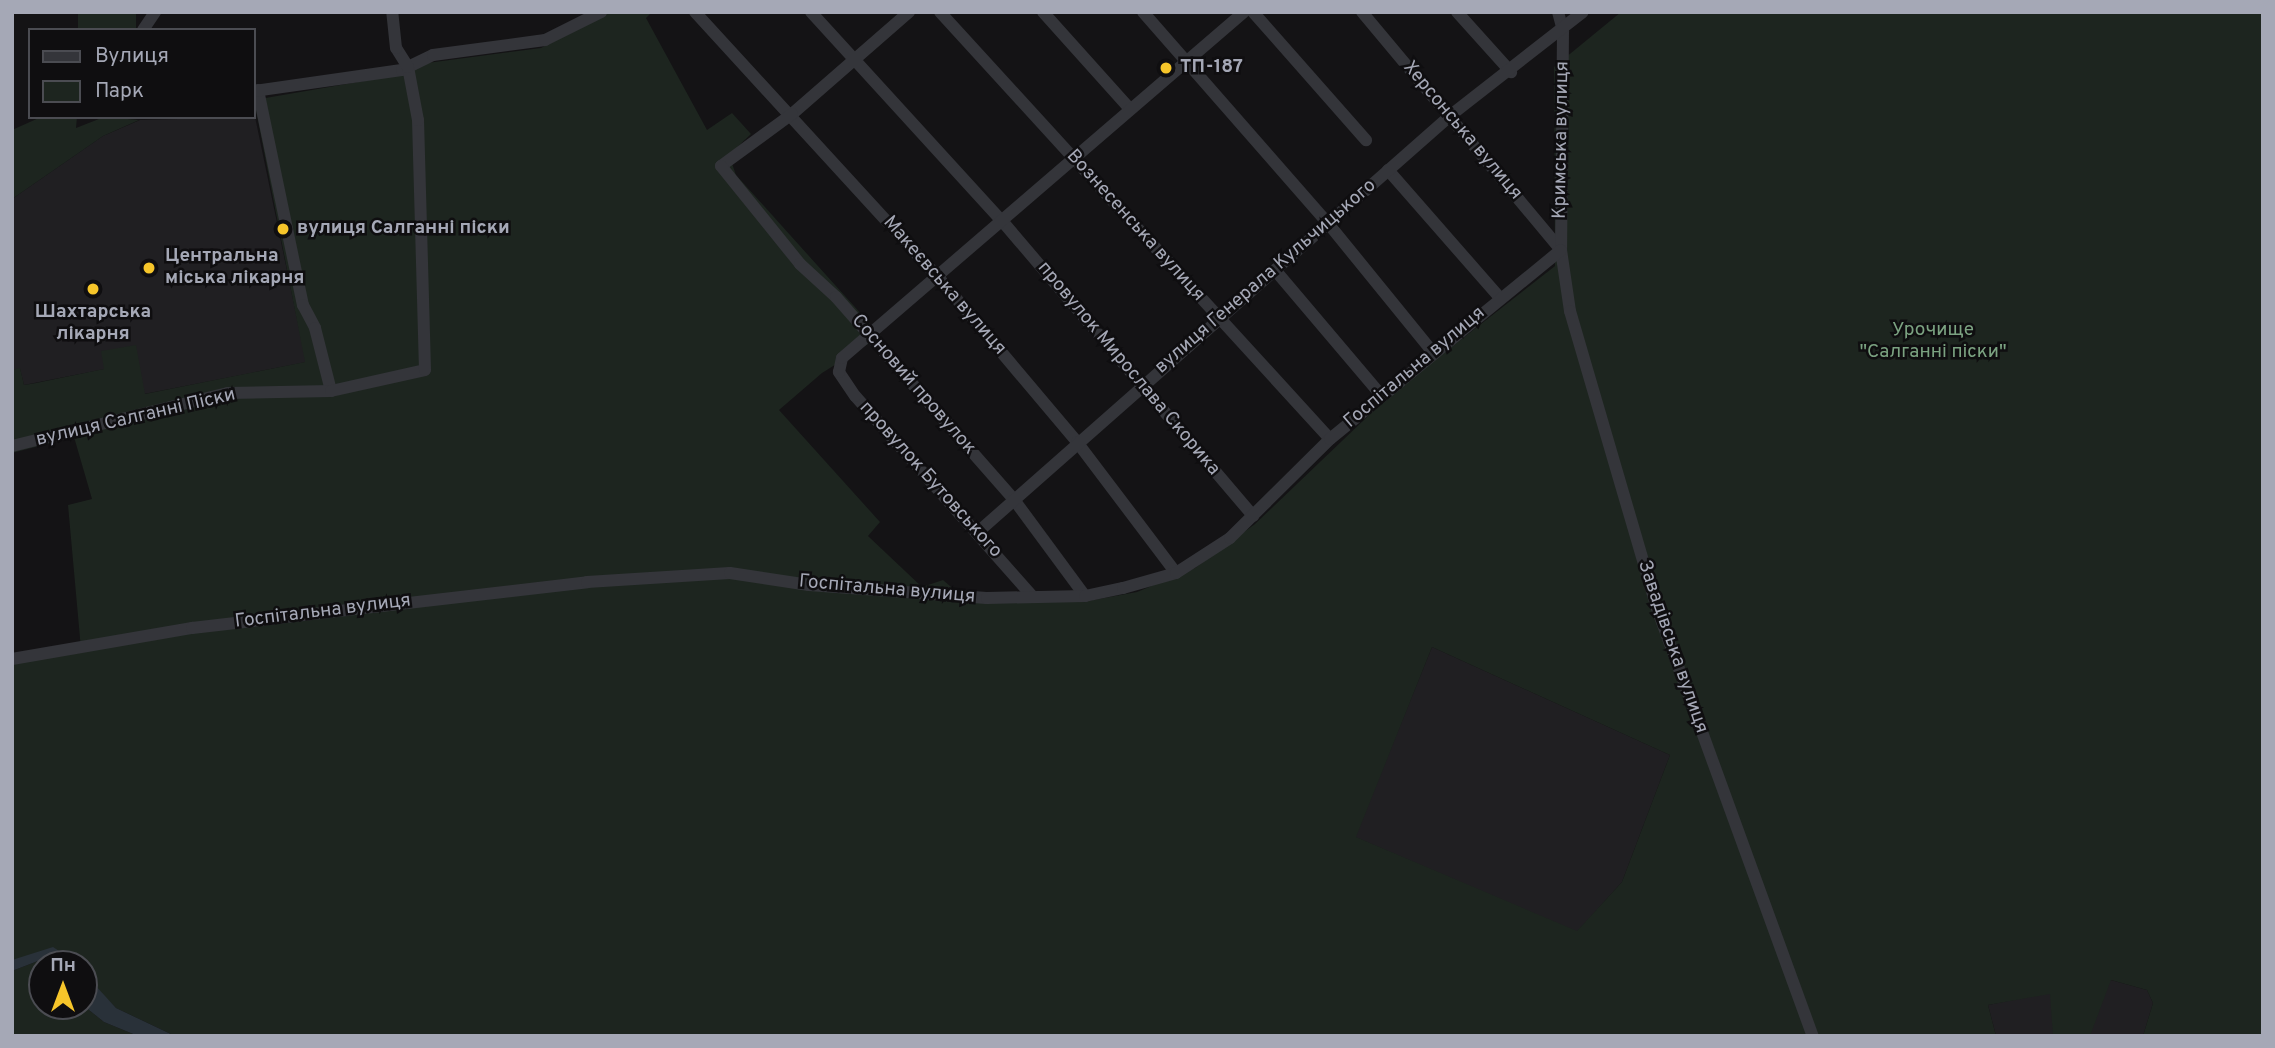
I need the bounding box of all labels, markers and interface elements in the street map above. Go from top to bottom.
legend [28,28,256,119]
text: Вулиця [95,43,169,70]
place label: ТП-187 [1180,57,1243,79]
street label: Херсонська вулиця [1397,57,1527,205]
marker: ТП-187 [1158,60,1174,76]
street label: Кримська вулиця [1549,61,1575,219]
text: Парк [95,78,144,105]
street label: Вознесенська вулиця [1061,145,1209,307]
street label: вулиця Генерала Кульчицького [1151,175,1381,379]
street label: Макеєвська вулиця [877,212,1011,360]
place label: вулиця Салганні піски [297,218,510,240]
marker: вулиця Салганні піски [275,221,291,237]
place label: Центральна міська лікарня [165,246,304,290]
street label: провулок Мирослава Скорика [1032,257,1224,481]
marker: Центральна міська лікарня [139,258,159,278]
marker: Шахтарська лікарня [83,279,103,299]
place label: Шахтарська лікарня [35,302,151,346]
street label: Госпітальна вулиця [1340,302,1490,434]
street label: Сосновий провулок [846,310,980,460]
park label: Урочище "Салганні піски" [1859,320,2007,364]
street label: вулиця Салганні Піски [34,384,238,452]
street label: провулок Бутовського [854,397,1006,563]
street label: Завадівська вулиця [1632,558,1712,736]
street label: Госпітальна вулиця [798,571,976,609]
street label: Госпітальна вулиця [234,590,412,634]
north arrow [28,950,98,1020]
text: Пн [50,954,76,978]

